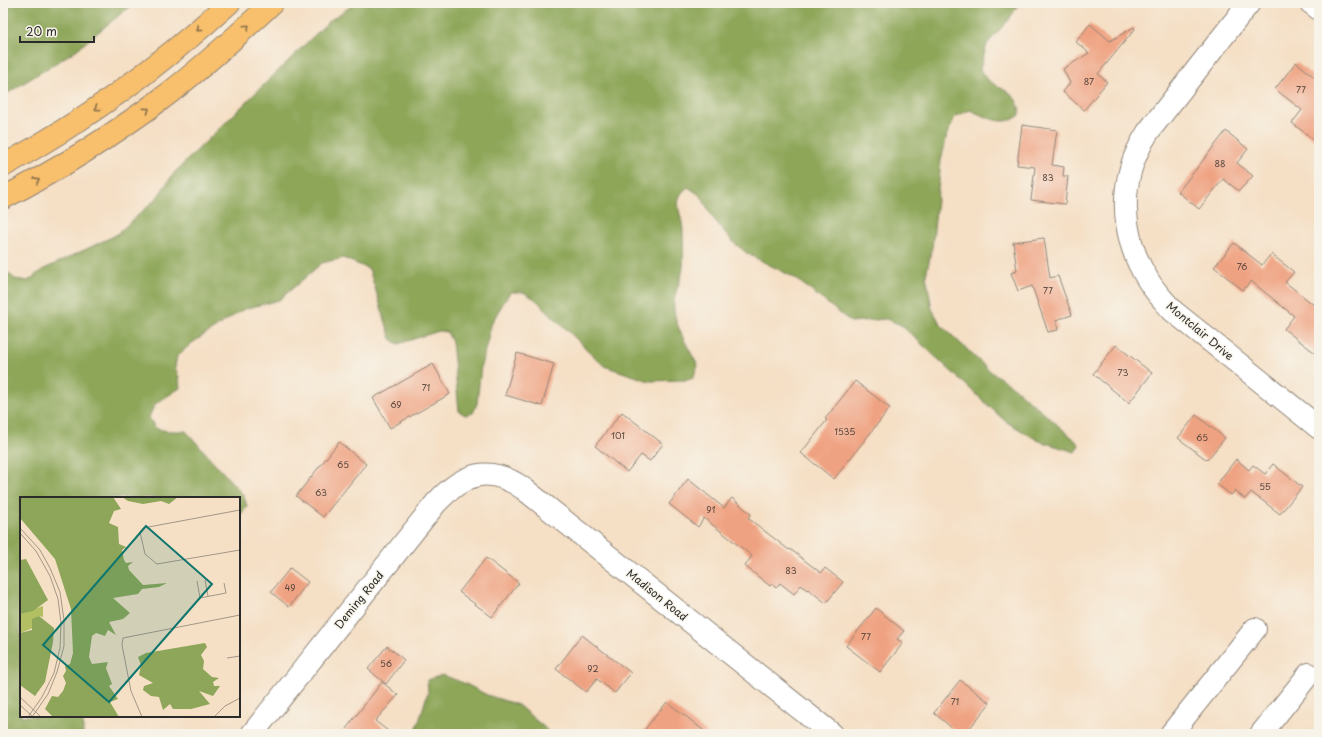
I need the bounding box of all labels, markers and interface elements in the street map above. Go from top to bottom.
scale bar [20,18,94,44]
text: 20 m [26,22,57,40]
one-way arrow [197,24,204,31]
one-way arrow [242,24,249,31]
house number: 87 [1084,74,1094,88]
house number: 77 [1296,82,1306,96]
one-way arrow [94,103,101,110]
one-way arrow [142,108,149,115]
house number: 88 [1214,156,1226,170]
house number: 83 [1042,170,1054,184]
one-way arrow [33,177,40,184]
house number: 76 [1237,259,1247,273]
house number: 77 [1043,283,1053,297]
street label: Montclair Drive [1163,297,1238,364]
house number: 73 [1118,365,1128,379]
house number: 71 [422,380,430,394]
house number: 69 [390,397,402,411]
house number: 1535 [834,424,856,438]
house number: 101 [611,428,625,442]
house number: 65 [1196,430,1208,444]
house number: 65 [337,457,349,471]
house number: 55 [1259,479,1271,493]
house number: 63 [315,485,327,499]
inset map [20,497,240,717]
house number: 91 [706,502,716,516]
house number: 83 [785,563,797,577]
street label: Madison Road [623,565,692,625]
street label: Deming Road [330,567,387,632]
house number: 49 [284,580,296,594]
house number: 77 [861,629,871,643]
house number: 56 [380,656,392,670]
house number: 92 [587,661,599,675]
house number: 71 [951,694,959,708]

